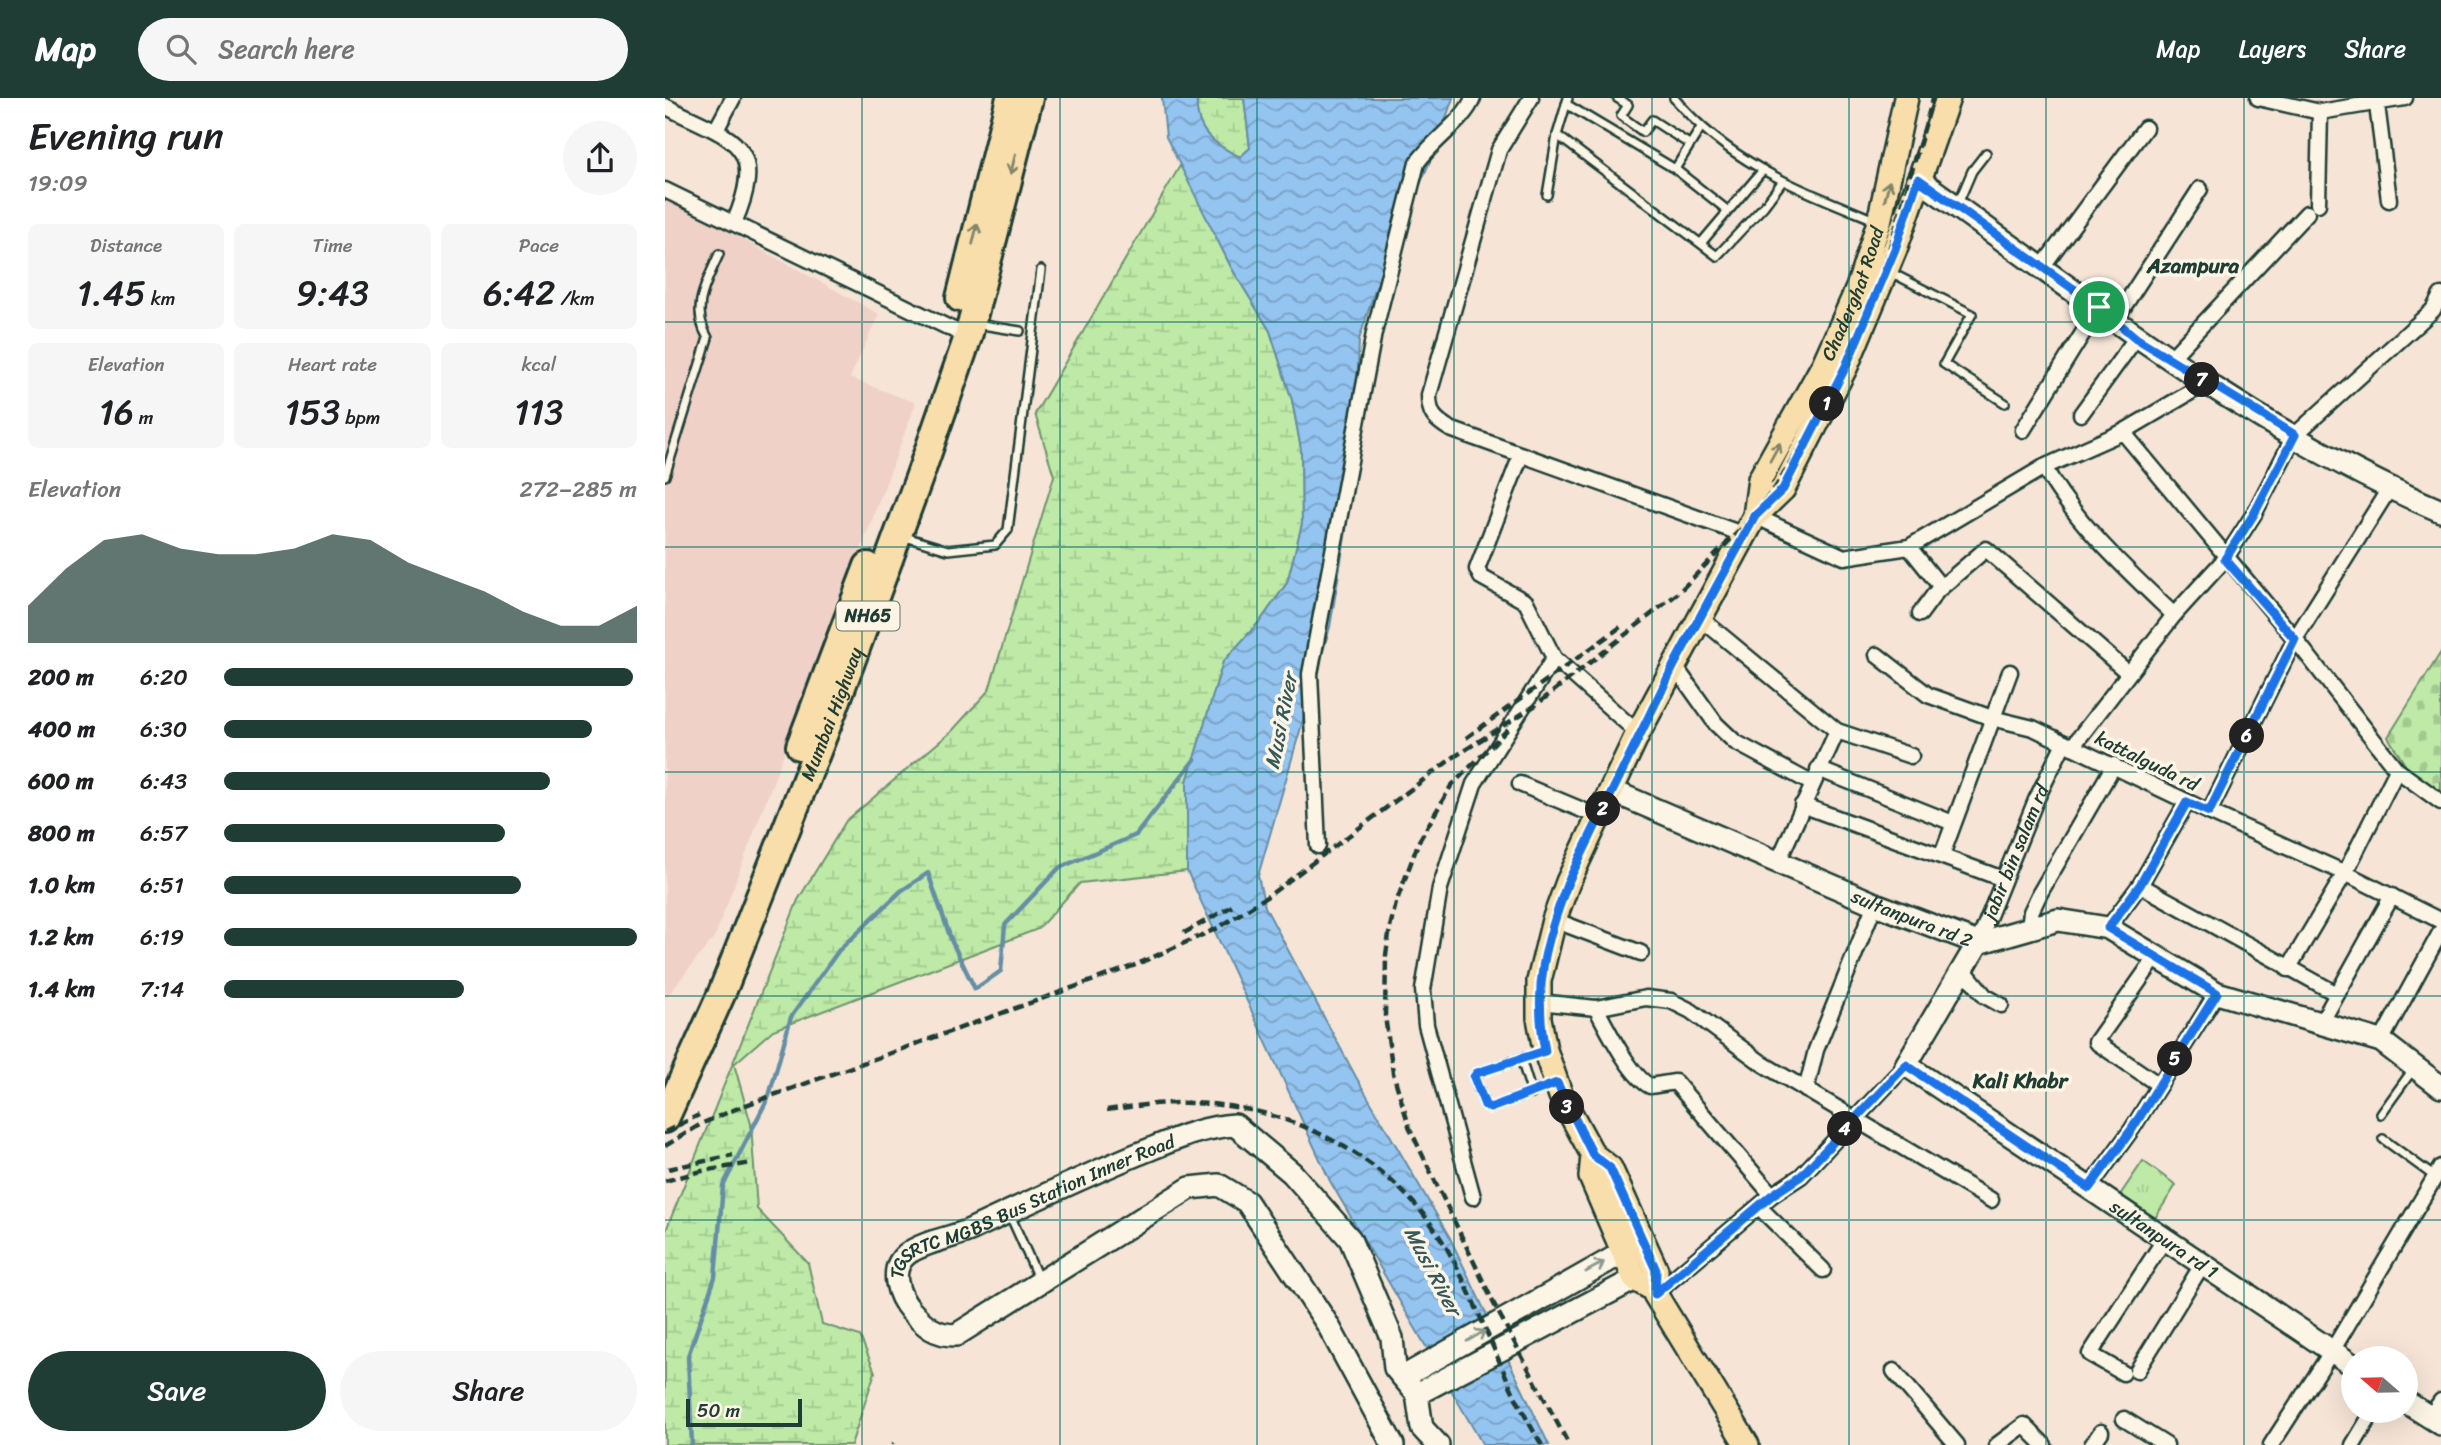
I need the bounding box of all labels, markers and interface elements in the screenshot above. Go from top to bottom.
search box [138,18,628,81]
text: Map [35,20,96,78]
text: Search here [218,26,355,72]
text: Map [2156,28,2201,70]
text: Layers [2239,28,2306,70]
text: Share [2344,28,2406,70]
icon: search [162,30,200,68]
text: Evening run [28,103,224,170]
button: share [563,121,637,195]
one-way arrow [1006,152,1019,175]
text: 19:09 [28,163,88,204]
one-way arrow [1881,180,1894,203]
street label: Chaderghat Road [1811,221,1894,366]
one-way arrow [969,223,983,246]
text: Distance [90,229,162,262]
text: Time [312,229,353,262]
text: Pace [519,229,559,262]
district label: Azampura [2146,247,2239,285]
text: 1.45 [77,262,146,324]
text: 9:43 [296,262,369,324]
text: 6:42 [483,262,556,324]
pin [2069,277,2129,337]
text: km [146,282,175,315]
text: /km [556,282,595,315]
icon: arrive [2080,288,2118,326]
text: Elevation [88,348,165,381]
text: Heart rate [288,348,377,381]
text: kcal [522,348,556,381]
pin: 7 [2185,362,2219,398]
text: 7 [2196,363,2207,396]
text: 16 [99,381,134,443]
text: 153 [285,381,340,443]
text: 113 [514,381,563,443]
pin: 1 [1809,386,1845,422]
text: 1 [1822,387,1831,420]
text: m [134,401,153,434]
text: bpm [340,401,380,434]
one-way arrow [1768,443,1782,463]
text: Elevation [28,469,121,510]
text: 272–285 m [519,469,637,510]
road number: NH65 [837,602,899,630]
street label: Mumbai Highway [790,642,872,786]
text: 200 m [28,657,94,698]
text: 6:20 [140,657,188,698]
water label: Musi River [1253,666,1310,772]
text: 400 m [28,709,95,750]
text: 6:30 [140,709,187,750]
pin: 6 [2229,718,2265,754]
text: 6 [2241,719,2252,752]
street label: kattalguda rd [2089,722,2207,801]
text: 600 m [28,761,94,802]
text: 6:43 [140,761,187,802]
street label: jabir bin salam rd [1971,777,2059,929]
pin: 2 [1585,792,1621,826]
text: 2 [1597,792,1608,825]
text: 800 m [28,813,95,854]
text: 6:57 [140,813,187,854]
text: 1.0 km [28,865,95,906]
text: 6:51 [140,865,184,906]
street label: sultanpura rd 2 [1845,879,1978,956]
text: 1.2 km [28,917,94,958]
text: 6:19 [140,917,184,958]
text: 1.4 km [28,969,95,1010]
text: 7:14 [140,969,184,1010]
pin: 5 [2157,1042,2193,1076]
text: 5 [2169,1042,2180,1075]
district label: Kali Khabr [1972,1062,2070,1100]
pin: 3 [1549,1090,1585,1124]
text: 3 [1561,1090,1572,1123]
pin: 4 [1827,1112,1863,1146]
text: 4 [1839,1112,1850,1145]
street label: TGSRTC MGBS Bus Station Inner Road [880,1124,1180,1280]
street label: sultanpura rd 1 [2102,1189,2226,1287]
water label: Musi River [1393,1219,1474,1326]
one-way arrow [1585,1260,1605,1274]
one-way arrow [1465,1329,1486,1342]
north arrow [2341,1346,2419,1423]
map controls [2341,1346,2418,1423]
button: Save [28,1351,326,1431]
button: Share [340,1351,637,1431]
text: 50 m [697,1394,740,1427]
scale bar [686,1396,801,1428]

